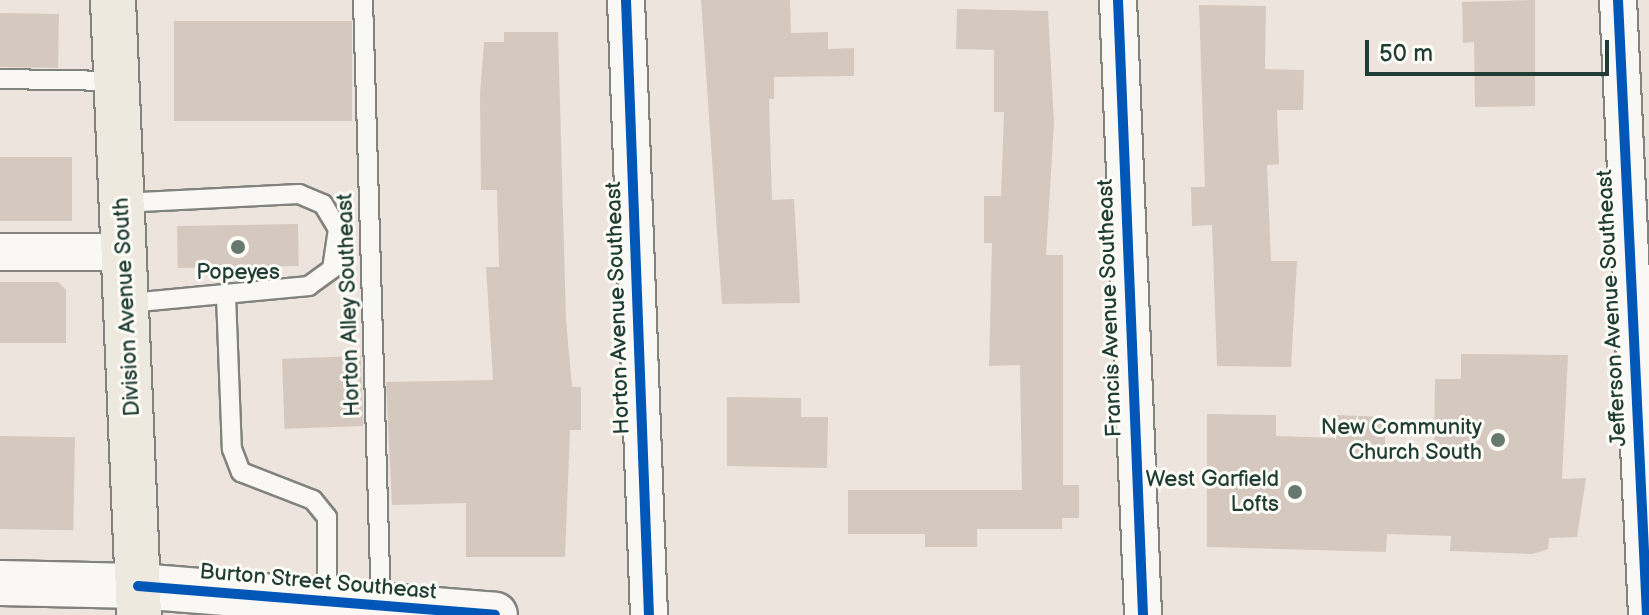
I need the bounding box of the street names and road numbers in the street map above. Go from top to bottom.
street label: Jefferson Avenue Southeast [1592,169,1632,447]
street label: Francis Avenue Southeast [1092,178,1128,438]
street label: Horton Avenue Southeast [600,181,636,435]
street label: Horton Alley Southeast [332,192,366,418]
street label: Division Avenue South [108,197,146,417]
street label: Burton Street Southeast [198,558,438,606]

